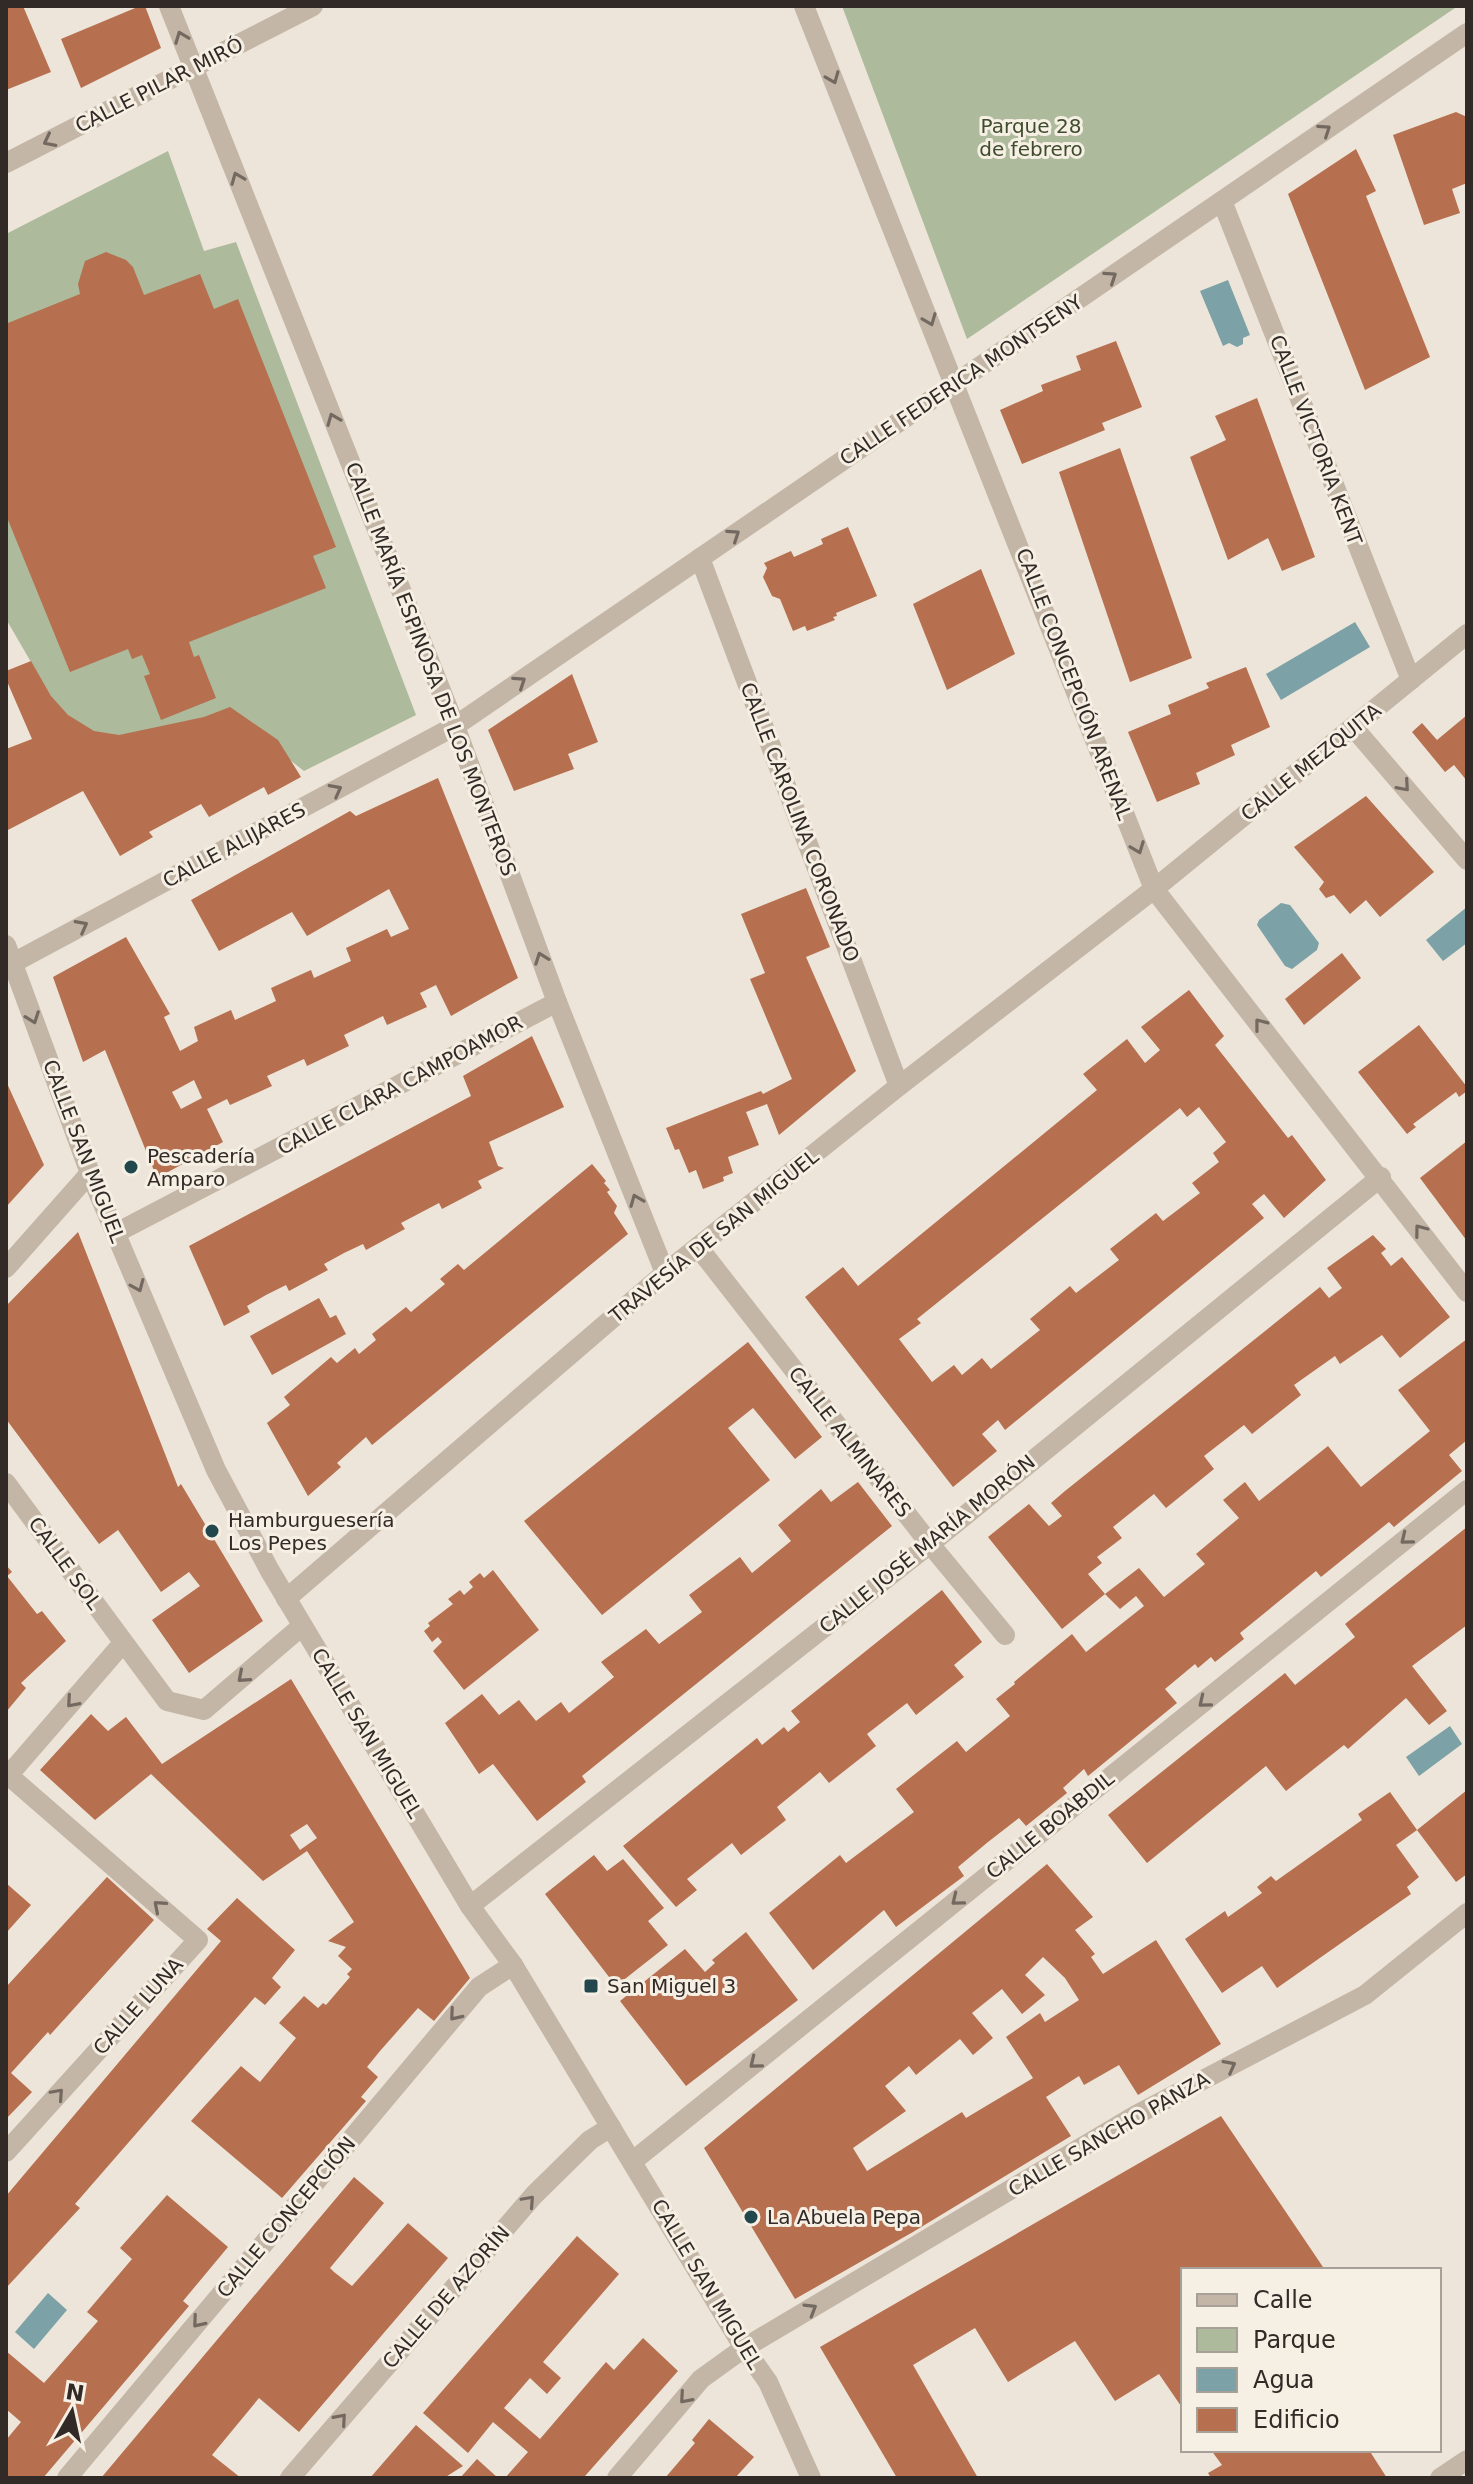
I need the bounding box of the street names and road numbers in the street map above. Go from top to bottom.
street label: CALLE PILAR MIRÓ [71,32,247,138]
street label: CALLE FEDERICA MONTSENY [835,289,1088,470]
street label: CALLE VICTORIA KENT [1265,332,1367,549]
street label: CALLE MARÍA ESPINOSA DE LOS MONTEROS [341,459,521,879]
street label: CALLE CONCEPCIÓN ARENAL [1011,545,1137,824]
street label: CALLE CAROLINA CORONADO [736,679,864,965]
street label: CALLE MEZQUITA [1236,698,1386,826]
street label: CALLE ALIJARES [159,797,309,893]
street label: CALLE CLARA CAMPOAMOR [273,1010,527,1160]
street label: CALLE SAN MIGUEL [38,1056,130,1247]
street label: TRAVESÍA DE SAN MIGUEL [604,1144,824,1328]
street label: CALLE ALMINARES [784,1362,916,1522]
street label: CALLE JOSÉ MARÍA MORÓN [814,1450,1040,1638]
street label: CALLE SOL [23,1512,107,1615]
street label: CALLE SAN MIGUEL [307,1644,428,1823]
street label: CALLE BOABDIL [981,1766,1119,1884]
street label: CALLE LUNA [88,1952,188,2059]
street label: CALLE SANCHO PANZA [1004,2066,1214,2202]
street label: CALLE CONCEPCIÓN [212,2132,360,2302]
street label: CALLE SAN MIGUEL [647,2195,768,2374]
street label: CALLE DE AZORÍN [378,2221,514,2373]

